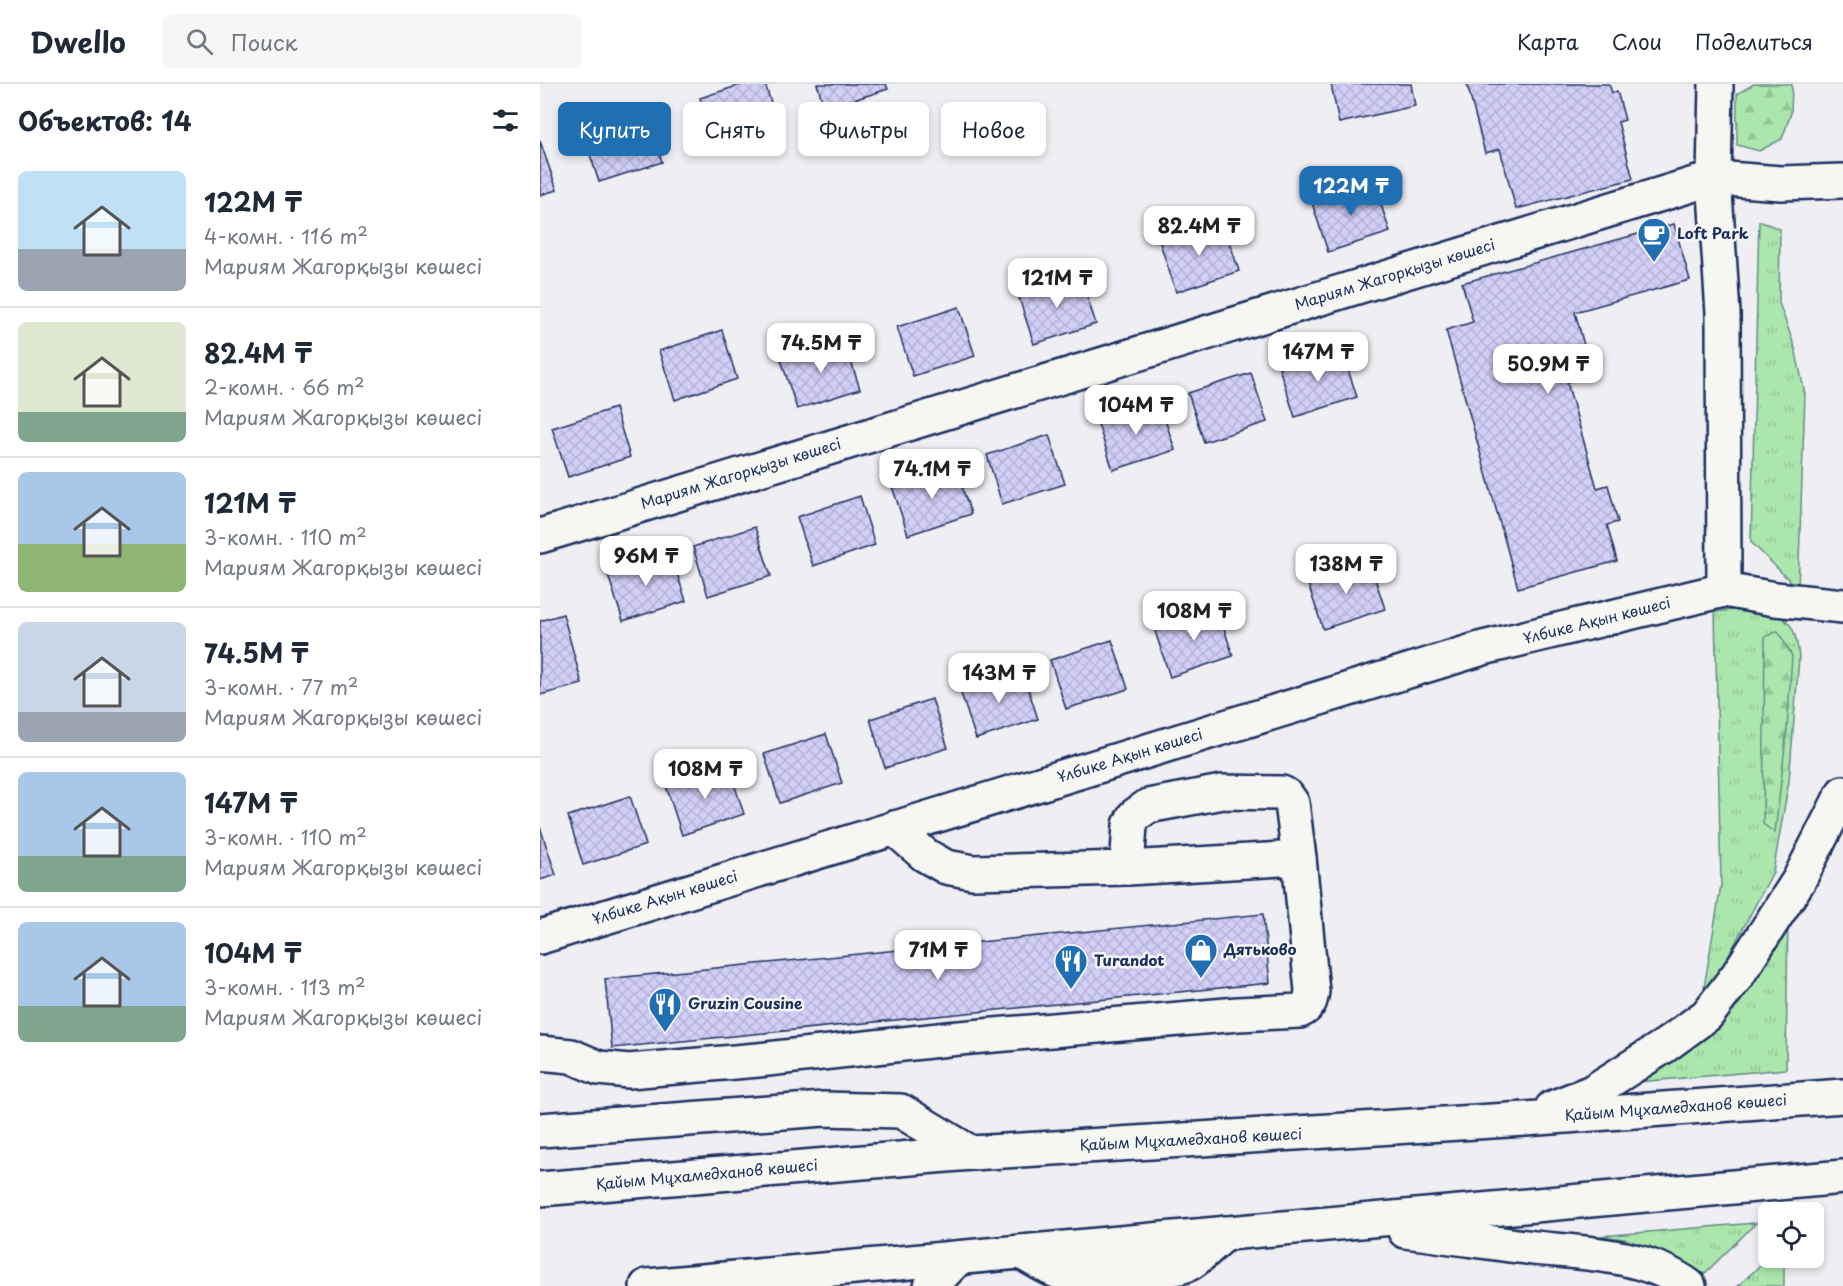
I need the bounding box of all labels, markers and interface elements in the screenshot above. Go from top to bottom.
search box [162,14,582,68]
text: Dwello [30,20,126,63]
icon: search [183,25,216,58]
text: Поиск [231,25,298,58]
text: Карта [1517,25,1579,57]
text: Слои [1612,25,1662,57]
text: Поделиться [1695,25,1813,57]
text: Объектов: 14 [18,101,192,140]
chip: Купить [558,102,671,156]
chip: Снять [683,102,786,156]
chip: Фильтры [798,102,929,156]
chip: Новое [941,102,1046,156]
icon: filters [489,104,522,137]
pin: 122M ₸ [1302,166,1400,217]
text: 122M ₸ [1313,170,1389,200]
text: 122M ₸ [204,182,302,221]
icon: home [66,195,138,267]
pin: 82.4M ₸ [1144,206,1254,257]
text: 82.4M ₸ [1158,210,1240,240]
cafe icon: Loft Park [1636,216,1672,263]
text: 4-комн. · 116 m² [204,221,368,251]
place label: Loft Park [1677,221,1749,244]
street label: Мариям Жагорқызы көшесі [1291,232,1498,315]
text: Мариям Жагорқызы көшесі [204,251,482,281]
pin: 121M ₸ [1008,258,1106,309]
text: 121M ₸ [1022,262,1092,292]
pin: 74.5M ₸ [766,323,876,374]
text: 74.5M ₸ [781,327,861,357]
pin: 147M ₸ [1269,332,1367,383]
text: 82.4M ₸ [204,333,312,372]
text: 147M ₸ [1282,336,1354,366]
pin: 50.9M ₸ [1493,344,1603,395]
icon: home [66,346,138,418]
text: 50.9M ₸ [1507,348,1589,378]
text: 2-комн. · 66 m² [204,372,365,402]
pin: 104M ₸ [1087,385,1185,436]
text: 104M ₸ [1099,389,1173,419]
text: Мариям Жагорқызы көшесі [204,402,482,432]
street label: Мариям Жагорқызы көшесі [637,431,844,514]
pin: 74.1M ₸ [877,449,987,500]
text: 74.1M ₸ [893,453,971,483]
text: 121M ₸ [204,483,296,522]
icon: home [66,496,138,568]
text: 3-комн. · 110 m² [204,522,367,552]
pin: 96M ₸ [604,536,688,587]
text: 96M ₸ [614,540,678,570]
pin: 138M ₸ [1297,544,1395,595]
text: 138M ₸ [1309,548,1383,578]
text: Мариям Жагорқызы көшесі [204,552,482,582]
street label: Ұлбике Ақын көшесі [1520,590,1673,649]
pin: 108M ₸ [1145,591,1243,642]
text: 108M ₸ [1157,595,1231,625]
text: 74.5M ₸ [204,633,309,672]
icon: home [66,646,138,718]
pin: 143M ₸ [950,653,1048,704]
text: 143M ₸ [962,657,1036,687]
text: 3-комн. · 77 m² [204,672,358,702]
text: Мариям Жагорқызы көшесі [204,702,482,732]
street label: Ұлбике Ақын көшесі [1054,721,1205,788]
pin: 108M ₸ [656,749,754,800]
text: 108M ₸ [668,753,742,783]
text: 147M ₸ [204,783,297,822]
icon: home [66,796,138,868]
text: 3-комн. · 110 m² [204,822,367,852]
text: Мариям Жагорқызы көшесі [204,852,482,882]
street label: Ұлбике Ақын көшесі [589,863,740,930]
pin: 71M ₸ [896,930,980,981]
shop icon: Дятьково [1183,932,1219,979]
text: 104M ₸ [204,933,301,972]
text: 71M ₸ [908,934,968,964]
place label: Дятьково [1223,937,1297,960]
restaurant icon: Turandot [1053,943,1089,990]
icon: home [66,946,138,1018]
place label: Turandot [1094,948,1165,971]
text: 3-комн. · 113 m² [204,972,366,1002]
restaurant icon: Gruzin Cousine [647,986,683,1033]
place label: Gruzin Cousine [688,991,803,1014]
text: Мариям Жагорқызы көшесі [204,1002,482,1032]
street label: Қайым Мұхамедханов көшесі [1564,1087,1788,1126]
street label: Қайым Мұхамедханов көшесі [1079,1121,1303,1156]
street label: Қайым Мұхамедханов көшесі [595,1152,819,1195]
map controls [1758,1202,1824,1268]
button: locate [1758,1202,1824,1268]

